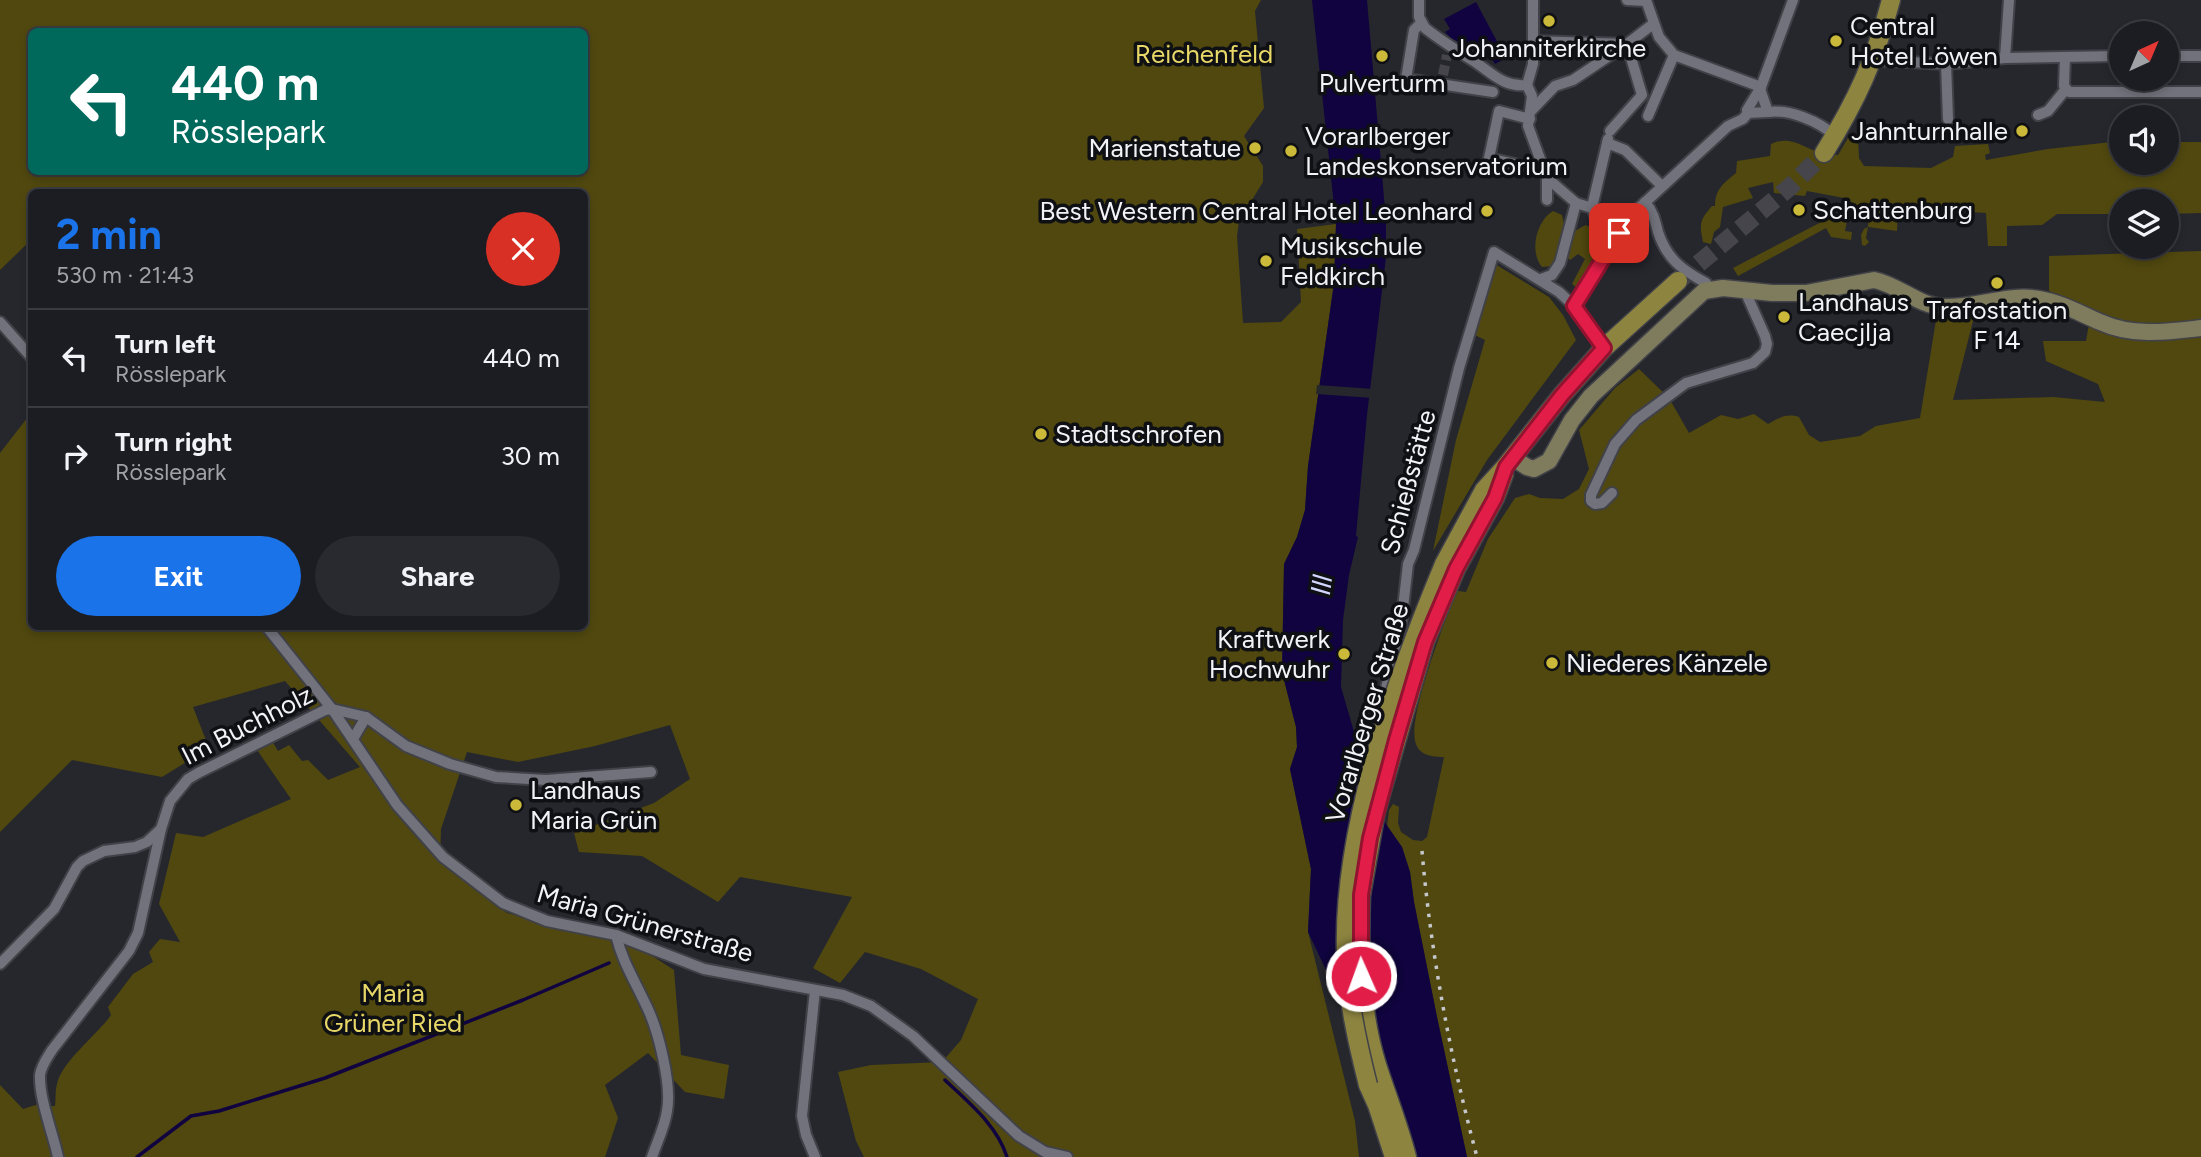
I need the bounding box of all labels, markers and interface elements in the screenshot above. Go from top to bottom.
place label: Central Hotel Löwen [1850,10,1998,72]
marker: Johanniterkirche [1541,13,1557,29]
north arrow [2109,21,2179,91]
map controls [2109,21,2179,259]
place label: Johanniterkirche [1452,32,1646,64]
marker: Central Hotel Löwen [1828,33,1844,49]
park label: Reichenfeld [1135,38,1273,70]
marker: Pulverturm [1374,48,1390,64]
text: 440 m [171,53,319,112]
icon: left [56,56,147,147]
place label: Pulverturm [1319,67,1445,99]
button: sound [2109,105,2179,175]
text: Rösslepark [171,113,326,151]
place label: Jahnturnhalle [1851,115,2008,147]
place label: Vorarlberger Landeskonservatorium [1305,120,1568,182]
marker: Jahnturnhalle [2014,123,2030,139]
place label: Marienstatue [1089,132,1241,164]
marker: Marienstatue [1247,140,1263,156]
marker: Vorarlberger Landeskonservatorium [1283,143,1299,159]
button: layers [2109,189,2179,259]
place label: Schattenburg [1813,194,1973,226]
place label: Best Western Central Hotel Leonhard [1039,195,1473,227]
marker: Schattenburg [1791,202,1807,218]
marker: Best Western Central Hotel Leonhard [1479,203,1495,219]
pin [1589,203,1649,263]
text: 2 min [56,209,162,260]
button: close [486,212,560,286]
icon: arrive [1600,214,1638,252]
place label: Musikschule Feldkirch [1280,230,1422,292]
marker: Musikschule Feldkirch [1258,253,1274,269]
text: 530 m · 21:43 [56,261,194,289]
marker: Trafostation F 14 [1989,275,2005,291]
place label: Landhaus Caecjlja [1798,286,1909,348]
place label: Trafostation F 14 [1927,294,2067,356]
marker: Landhaus Caecjlja [1776,309,1792,325]
text: Turn left [115,328,216,360]
icon: left [56,339,94,377]
text: 440 m [482,342,560,374]
text: Rösslepark [115,360,226,388]
street label: Schießstätte [1373,406,1443,558]
place label: Stadtschrofen [1055,418,1222,450]
text: Turn right [115,426,232,458]
marker: Stadtschrofen [1033,426,1049,442]
icon: right [56,437,94,475]
text: 30 m [501,440,560,472]
text: Rösslepark [115,458,226,486]
button: Exit [56,536,301,616]
button: Share [315,536,560,616]
water label: Ill [1303,572,1339,597]
street label: Vorarlberger Straße [1318,599,1416,827]
place label: Kraftwerk Hochwuhr [1209,623,1330,685]
marker: Kraftwerk Hochwuhr [1336,646,1352,662]
place label: Niederes Känzele [1566,647,1768,679]
marker: Niederes Känzele [1544,655,1560,671]
street label: Im Buchholz [176,678,318,772]
place label: Landhaus Maria Grün [530,774,657,836]
marker: Landhaus Maria Grün [508,797,524,813]
street label: Maria Grünerstraße [533,877,757,969]
position arrow [1324,939,1398,1013]
park label: Maria Grüner Ried [324,977,462,1039]

